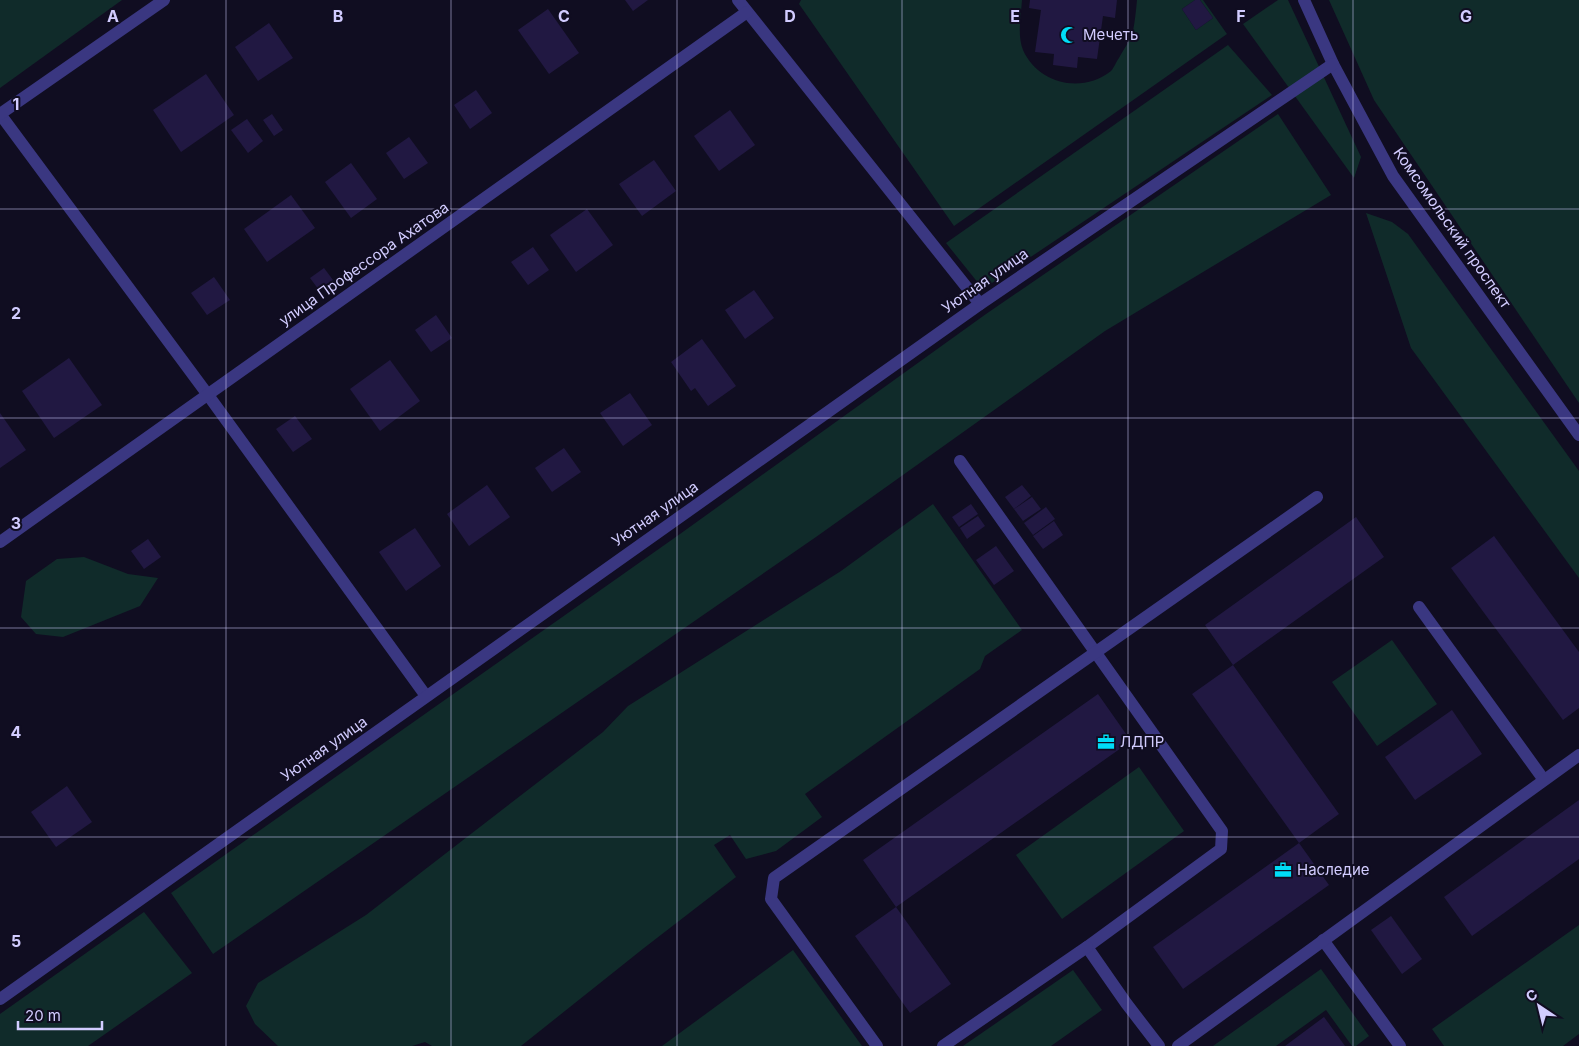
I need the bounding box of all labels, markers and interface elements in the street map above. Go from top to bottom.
text: A [107,6,119,26]
text: B [333,6,343,26]
text: C [558,6,570,26]
text: D [784,6,796,26]
text: E [1010,6,1020,26]
text: F [1236,6,1246,26]
text: G [1460,6,1472,26]
mosque icon: Мечеть [1059,25,1079,45]
place label: Мечеть [1083,25,1138,44]
text: 1 [13,94,19,114]
street label: Комсомольский проспект [1390,144,1515,312]
street label: улица Профессора Ахатова [275,198,452,330]
street label: Уютная улица [938,244,1032,317]
text: 2 [11,303,21,323]
street label: Уютная улица [608,477,702,550]
text: 3 [11,513,21,533]
street label: Уютная улица [277,712,371,785]
text: 4 [11,722,22,742]
office icon: ЛДПР [1096,732,1116,752]
place label: ЛДПР [1120,732,1164,751]
office icon: Наследие [1273,860,1293,880]
place label: Наследие [1297,860,1370,879]
text: 5 [11,931,21,951]
north arrow [1514,981,1564,1031]
text: С [1522,985,1540,1005]
scale bar [18,998,101,1030]
text: 20 m [25,1006,61,1025]

